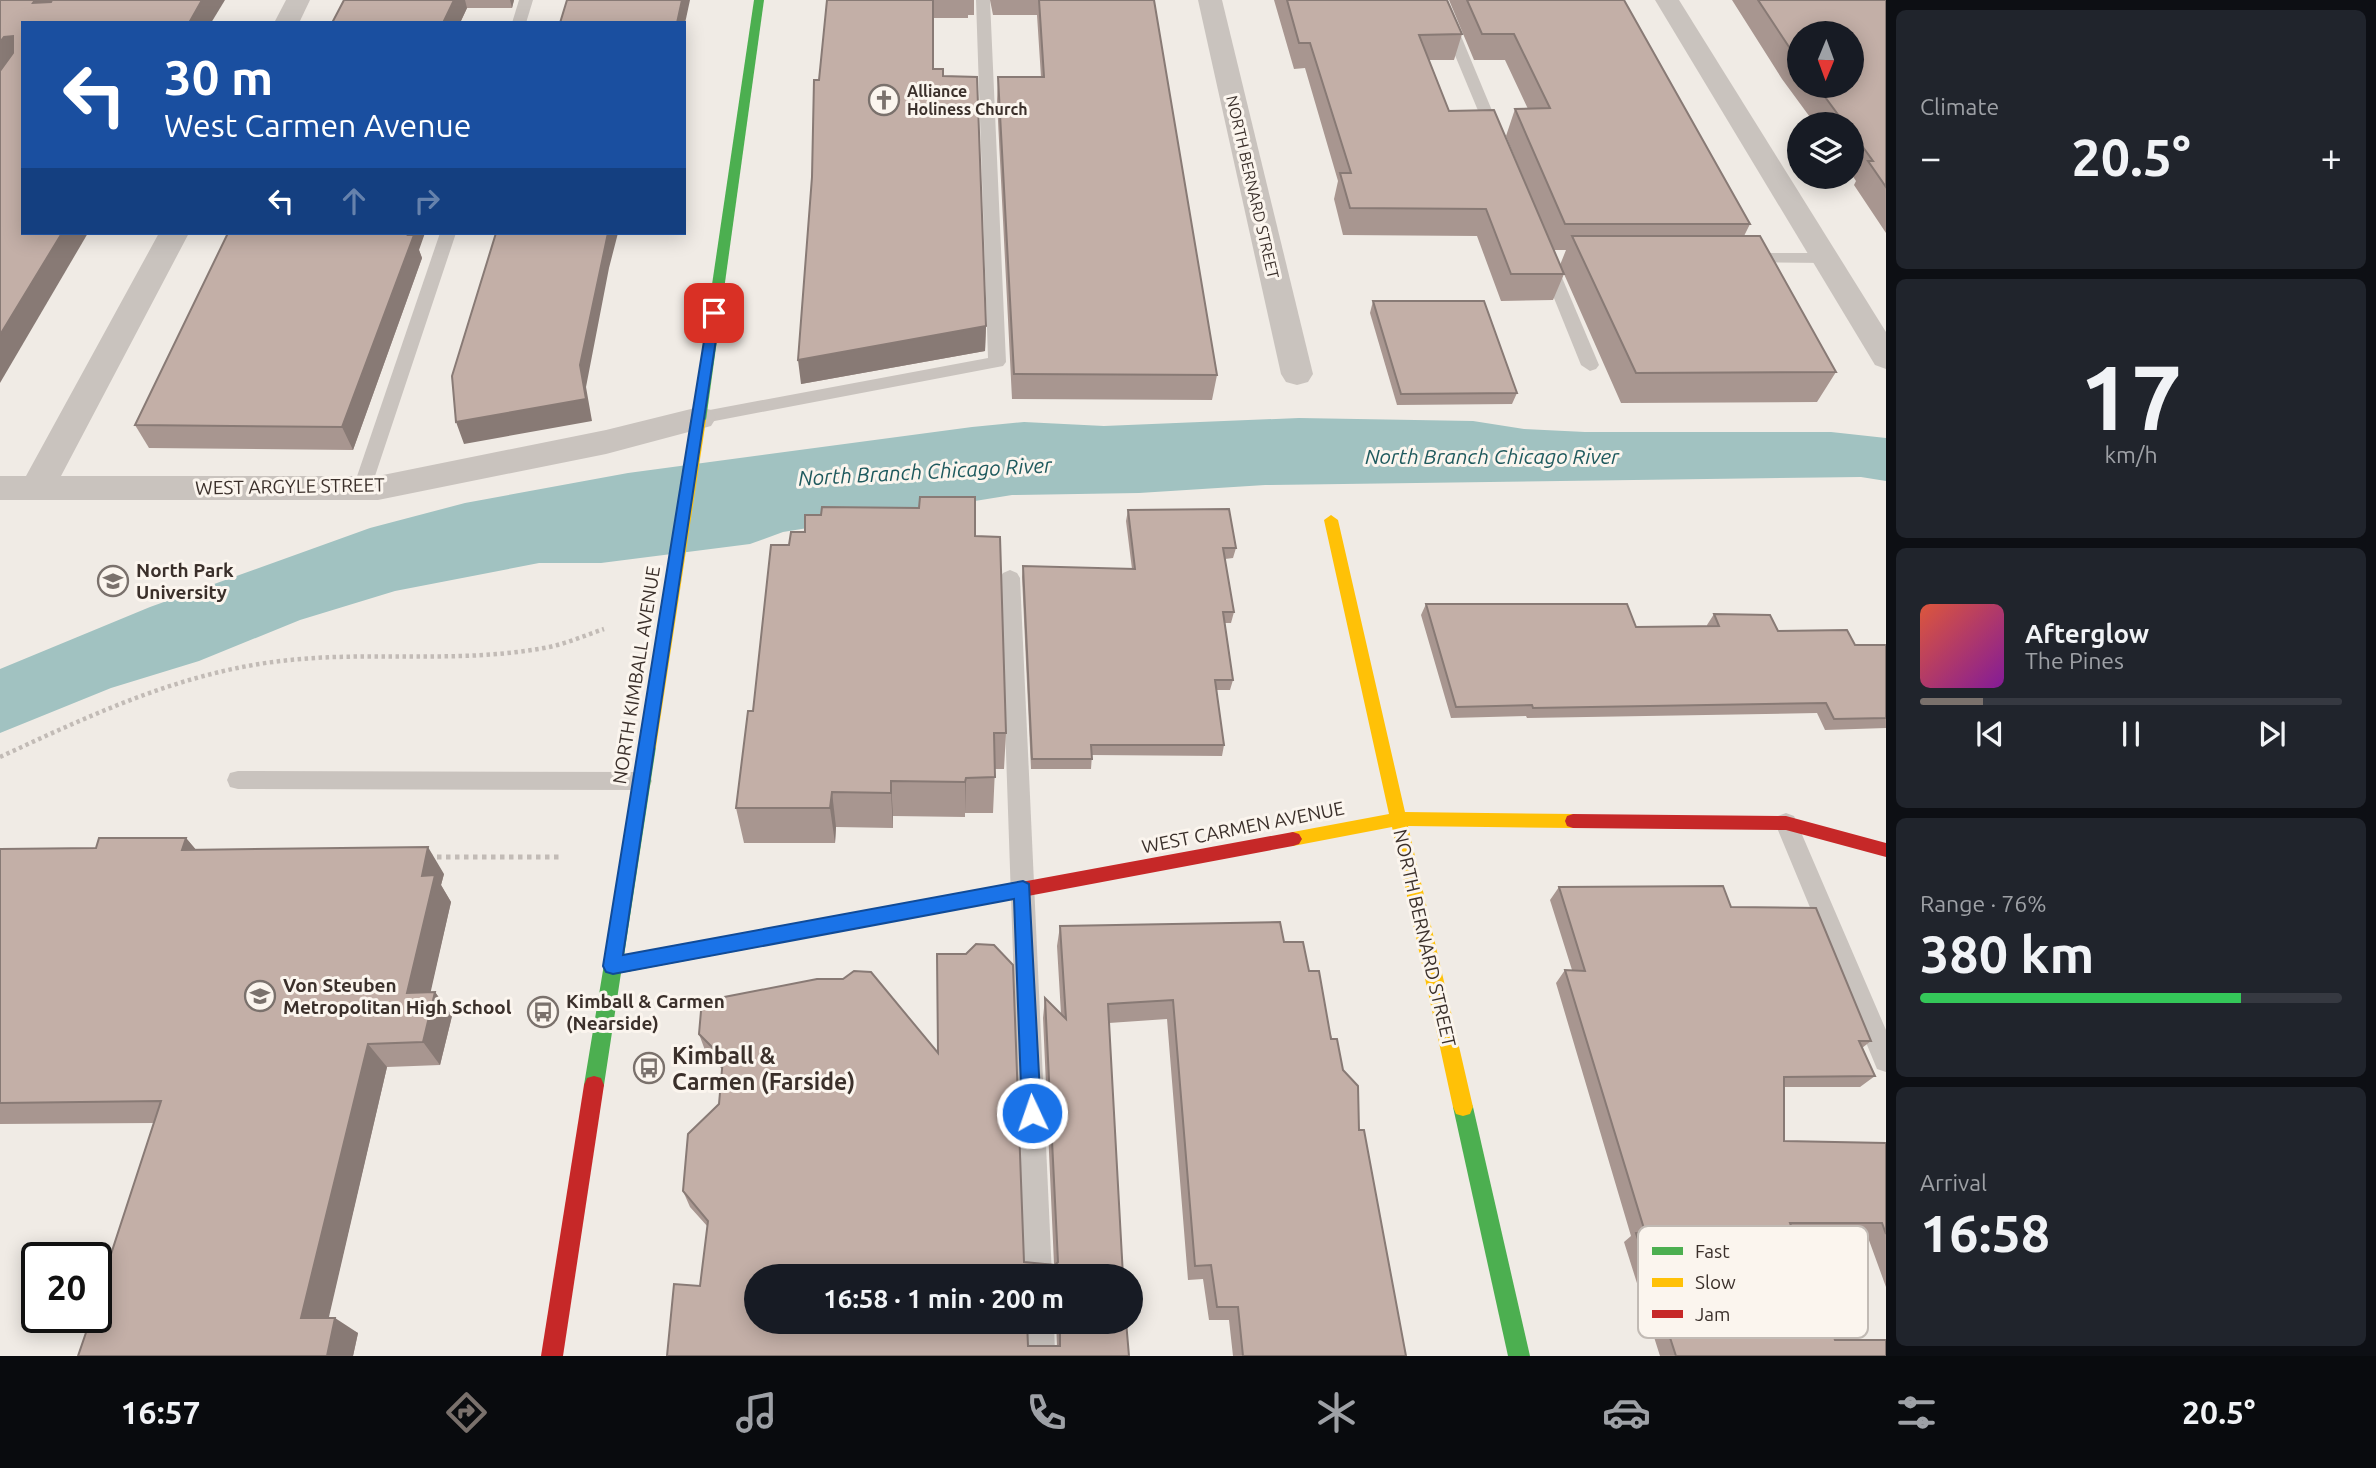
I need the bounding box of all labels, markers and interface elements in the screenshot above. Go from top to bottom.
north arrow [1787,21,1864,98]
map controls [1787,21,1864,189]
icon: left [49,49,140,140]
text: 30 m [164,49,273,104]
place label: Alliance Holiness Church [907,82,1028,118]
church icon: Alliance Holiness Church [867,83,901,117]
street label: NORTH BERNARD STREET [1223,94,1283,280]
text: Climate [1920,94,1999,119]
text: West Carmen Avenue [164,107,472,143]
button: layers [1787,112,1864,189]
text: 20.5° [2071,128,2191,186]
text: − [1920,136,1941,178]
text: + [2321,136,2342,178]
icon: left [262,182,300,220]
icon: ahead [335,182,373,220]
icon: right [408,182,446,220]
pin [684,283,744,343]
icon: arrive [695,294,733,332]
text: 17 [2080,345,2182,447]
text: km/h [2104,442,2158,467]
water label: North Branch Chicago River [1365,444,1620,468]
water label: North Branch Chicago River [797,452,1053,490]
street label: WEST ARGYLE STREET [195,473,385,499]
place label: North Park University [136,559,234,603]
school or university icon: North Park University [96,564,130,598]
street label: NORTH KIMBALL AVENUE [608,564,664,786]
text: Afterglow [2025,619,2149,648]
text: The Pines [2025,648,2124,673]
icon: previous [1971,715,2009,753]
icon: pause [2112,715,2150,753]
icon: next [2253,715,2291,753]
street label: WEST CARMEN AVENUE [1140,797,1346,857]
street label: NORTH BERNARD STREET [1389,827,1461,1049]
text: Range · 76% [1920,891,2047,916]
text: 380 km [1920,925,2094,983]
place label: Von Steuben Metropolitan High School [283,974,512,1018]
school or university icon: Von Steuben Metropolitan High School [243,979,277,1013]
place label: Kimball & Carmen (Nearside) [566,990,725,1034]
bus stop icon: Kimball & Carmen (Nearside) [526,995,560,1029]
place label: Kimball & Carmen (Farside) [672,1043,855,1095]
bus stop icon: Kimball & Carmen (Farside) [632,1051,666,1085]
position arrow [995,1076,1069,1150]
text: Arrival [1920,1170,1987,1195]
text: 16:58 [1920,1204,2050,1262]
legend [1638,1226,1868,1338]
text: Fast [1695,1240,1730,1262]
speed limit sign: 20 [21,1242,112,1333]
text: Slow [1695,1271,1736,1293]
text: 16:58 · 1 min · 200 m [823,1284,1064,1313]
text: Jam [1695,1303,1731,1325]
icon: directions [442,1388,491,1437]
icon: music [732,1388,781,1437]
icon: phone [1022,1388,1071,1437]
icon: climate [1312,1388,1361,1437]
icon: car [1602,1388,1651,1437]
icon: filters [1892,1388,1941,1437]
text: 16:57 [121,1394,201,1430]
text: 20.5° [2182,1394,2255,1430]

